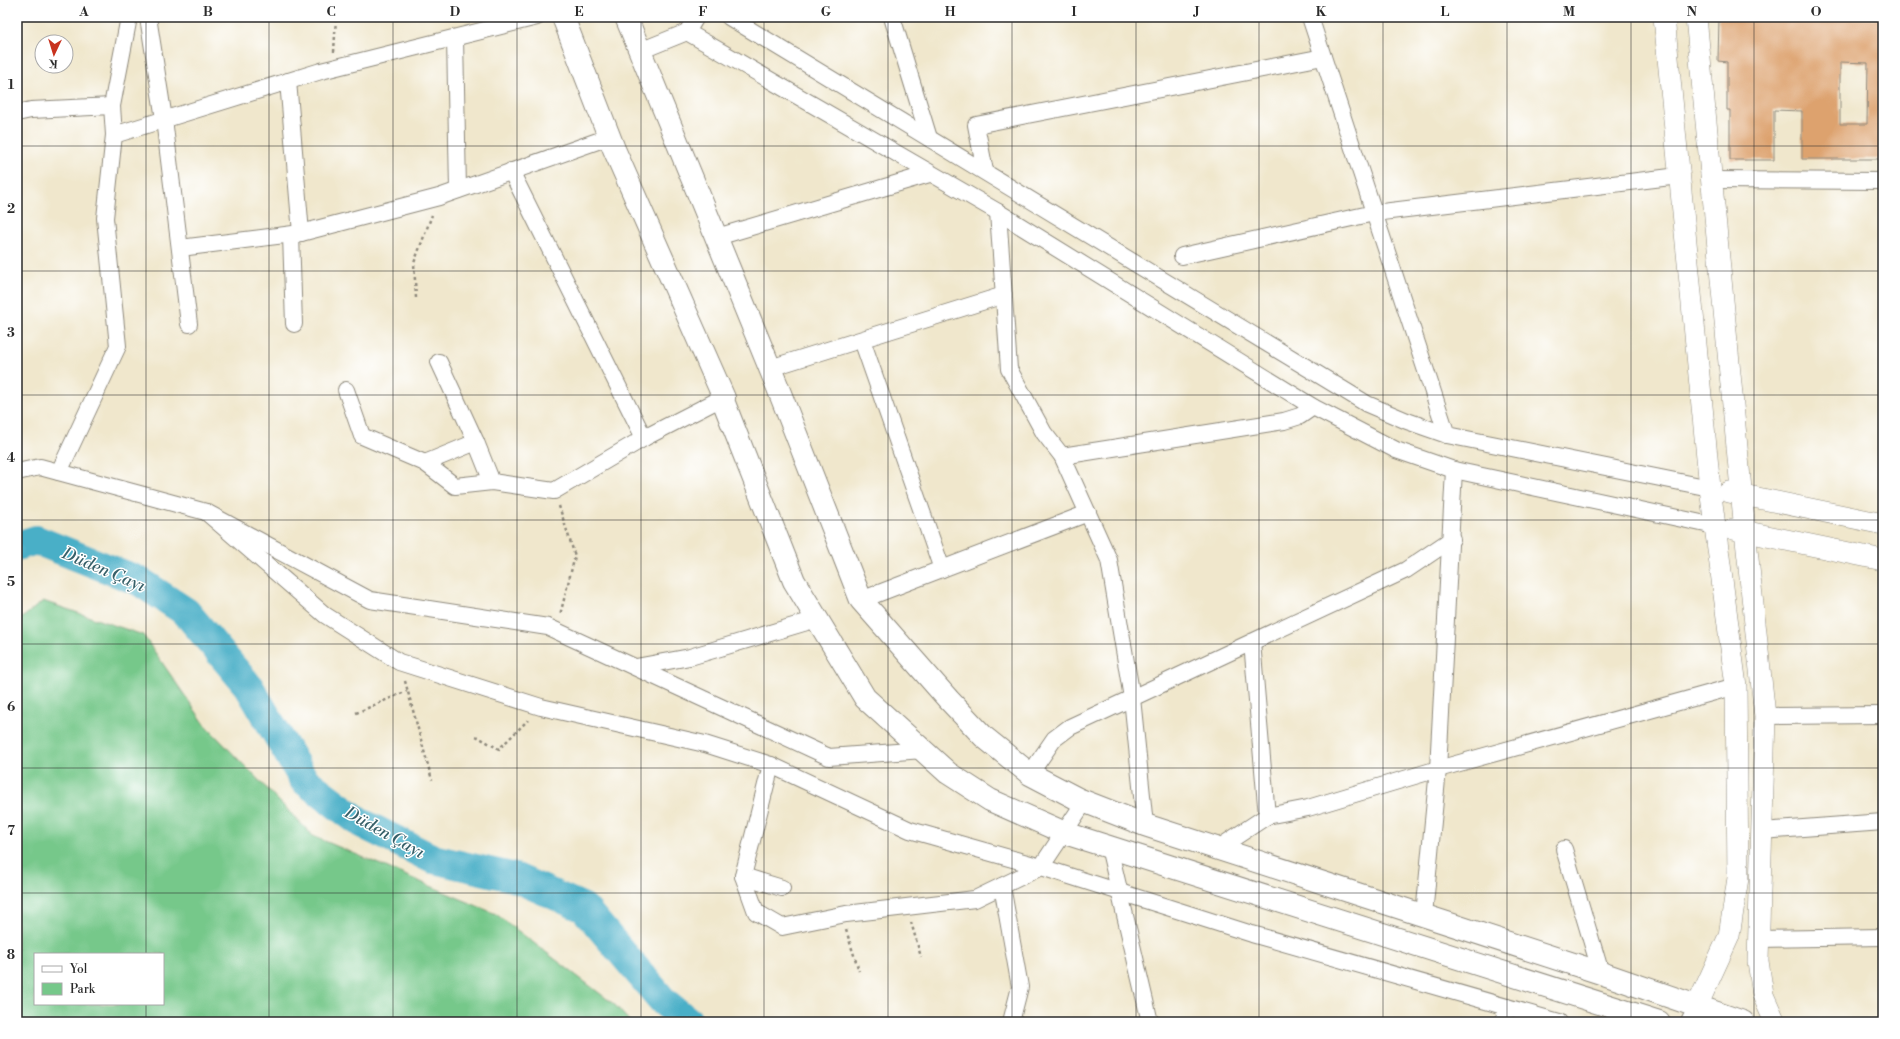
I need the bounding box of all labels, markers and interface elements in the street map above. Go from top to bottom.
text: A [78,4,89,20]
text: B [203,4,213,20]
text: C [326,4,336,20]
text: D [450,4,460,20]
text: E [574,4,584,20]
text: F [698,4,708,20]
text: G [821,4,832,20]
text: H [945,4,956,20]
text: I [1071,4,1077,20]
text: J [1192,4,1200,20]
text: K [1316,4,1327,20]
text: L [1441,4,1450,20]
text: M [1563,4,1575,20]
text: N [1687,4,1698,20]
text: O [1811,4,1822,20]
north arrow [34,34,74,74]
text: K [47,56,58,70]
text: 1 [8,77,15,93]
text: 2 [7,201,15,217]
text: 3 [7,325,15,341]
text: 4 [7,450,16,466]
water label: Düden Çayı [58,542,149,598]
text: 5 [7,574,15,590]
text: 6 [7,699,15,715]
water label: Düden Çayı [340,801,429,864]
text: 7 [7,823,15,839]
text: 8 [7,947,15,963]
legend [34,953,164,1005]
text: Yol [69,962,88,977]
text: Park [70,982,96,997]

